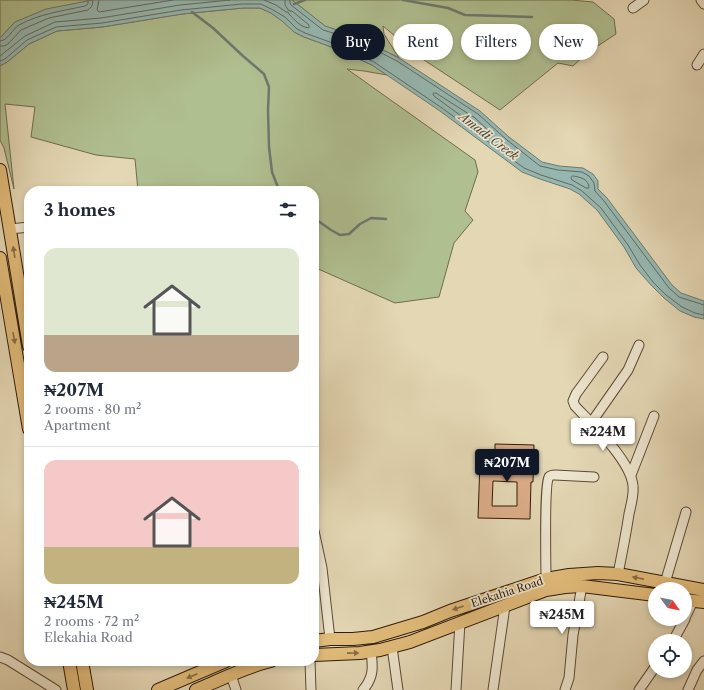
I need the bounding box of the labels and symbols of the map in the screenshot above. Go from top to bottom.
water label: Amadi Creek [455,108,522,164]
one-way arrow [11,246,17,258]
one-way arrow [11,332,17,344]
pin: ₦224M [575,418,631,452]
pin: ₦207M [479,449,535,483]
street label: Elekahia Road [469,574,545,610]
one-way arrow [632,575,644,581]
north arrow [648,582,692,626]
pin: ₦245M [534,601,590,635]
one-way arrow [451,606,463,612]
one-way arrow [347,650,360,656]
one-way arrow [186,673,198,679]

